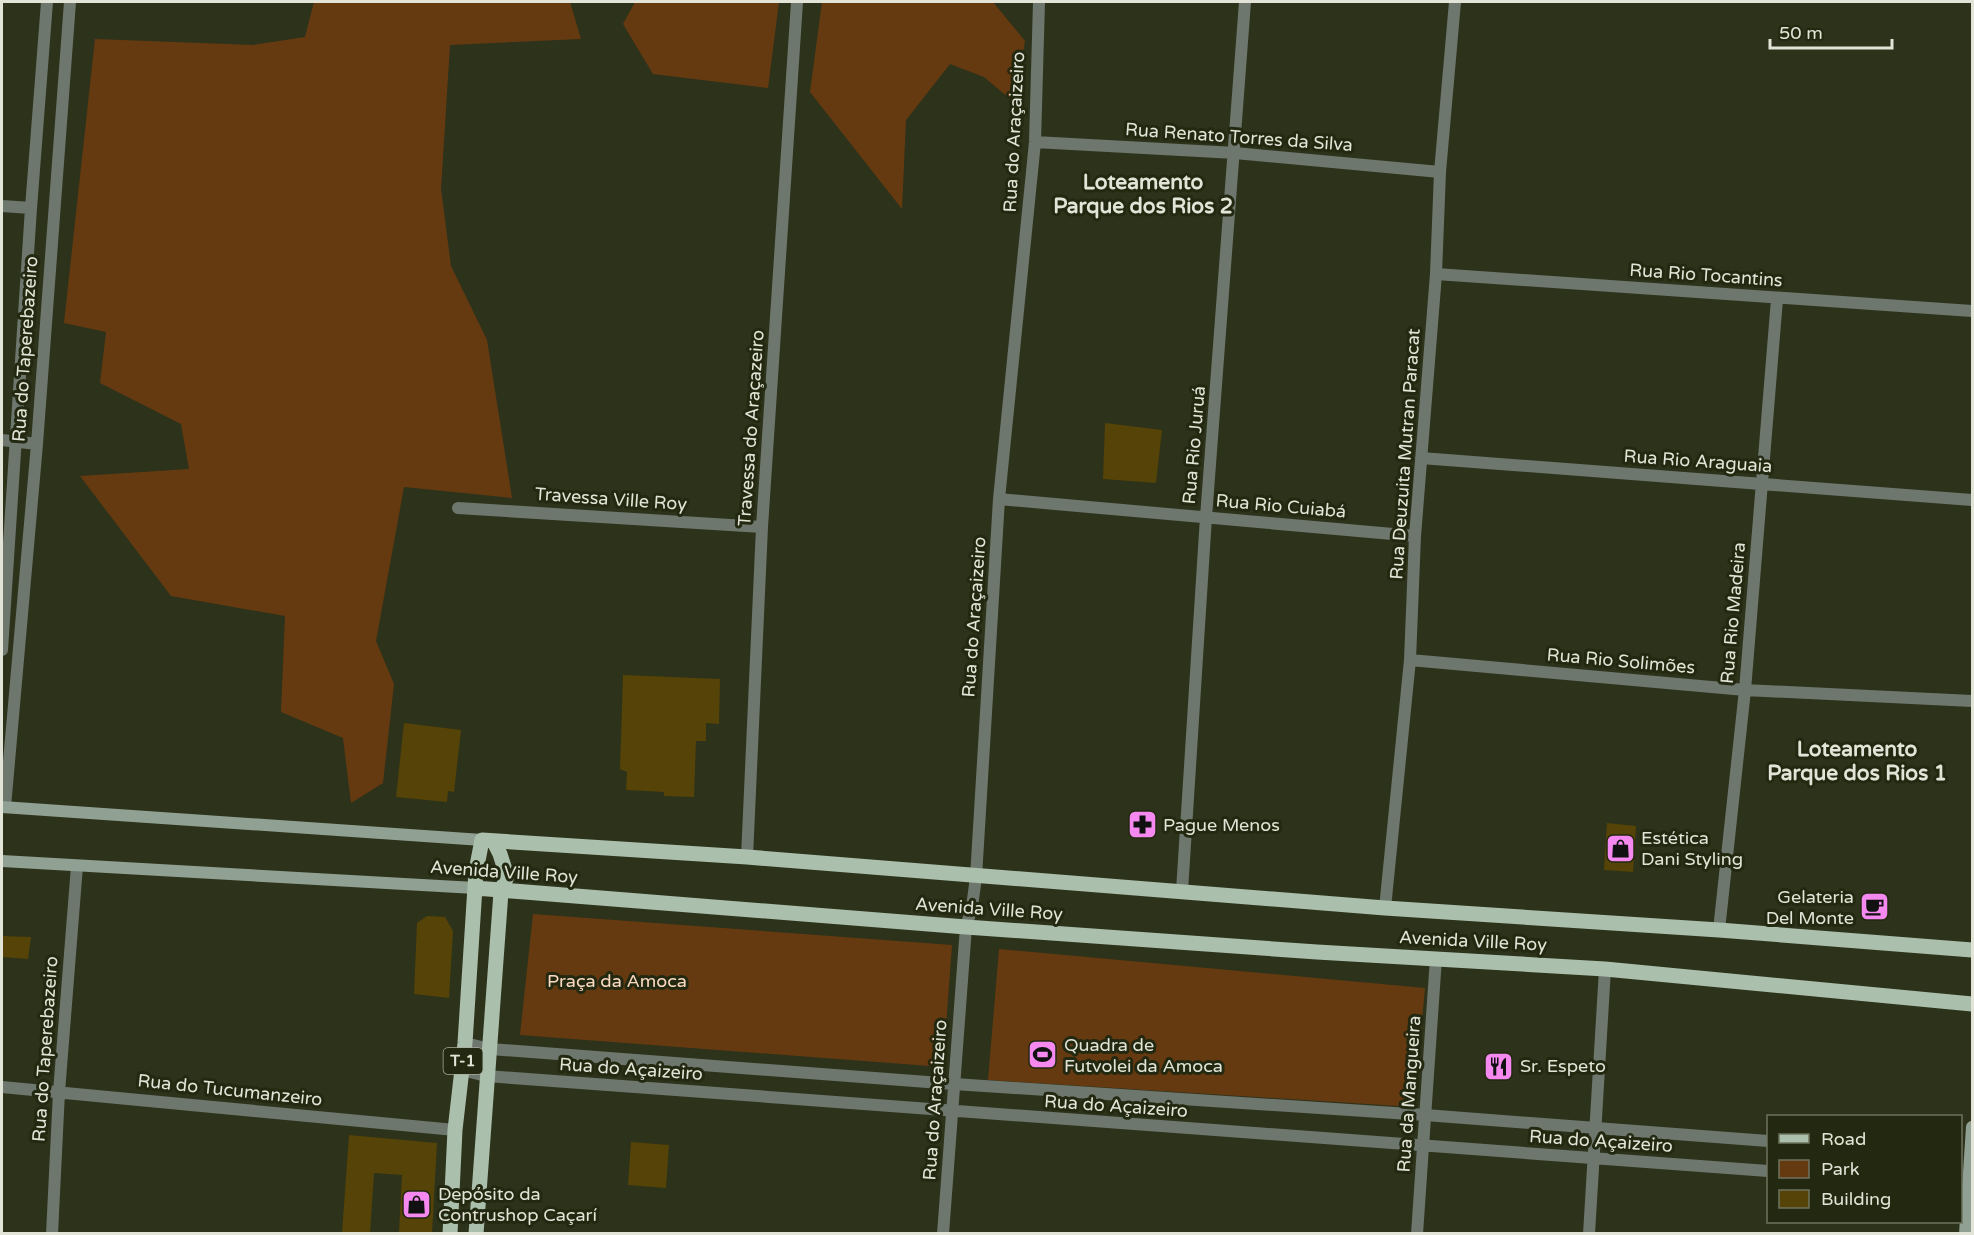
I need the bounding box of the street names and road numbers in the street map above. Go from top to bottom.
street label: Rua do Araçaizeiro [999,51,1029,213]
street label: Rua Renato Torres da Silva [1124,118,1354,156]
street label: Rua do Taperebazeiro [8,255,42,443]
street label: Rua Rio Tocantins [1629,259,1783,291]
street label: Rua Deuzuita Mutran Paracat [1385,328,1425,580]
street label: Travessa do Araçazeiro [733,329,769,527]
street label: Rua Rio Juruá [1178,385,1210,505]
street label: Rua Rio Araguaia [1623,445,1773,477]
street label: Travessa Ville Roy [534,483,688,515]
street label: Rua Rio Cuiabá [1215,489,1347,523]
street label: Rua do Araçaizeiro [957,536,991,698]
street label: Rua Rio Madeira [1716,541,1750,685]
street label: Rua Rio Solimões [1546,644,1696,678]
street label: Avenida Ville Roy [429,856,579,888]
street label: Avenida Ville Roy [914,893,1064,925]
street label: Avenida Ville Roy [1399,926,1548,956]
street label: Rua do Taperebazeiro [28,955,62,1143]
street label: Rua da Mangueira [1393,1015,1425,1173]
street label: Rua do Araçaizeiro [918,1019,952,1181]
road number: T-1 [444,1048,482,1074]
street label: Rua do Açaizeiro [558,1053,704,1085]
street label: Rua do Tucumanzeiro [136,1069,324,1111]
street label: Rua do Açaizeiro [1043,1090,1189,1122]
street label: Rua do Açaizeiro [1528,1125,1674,1157]

